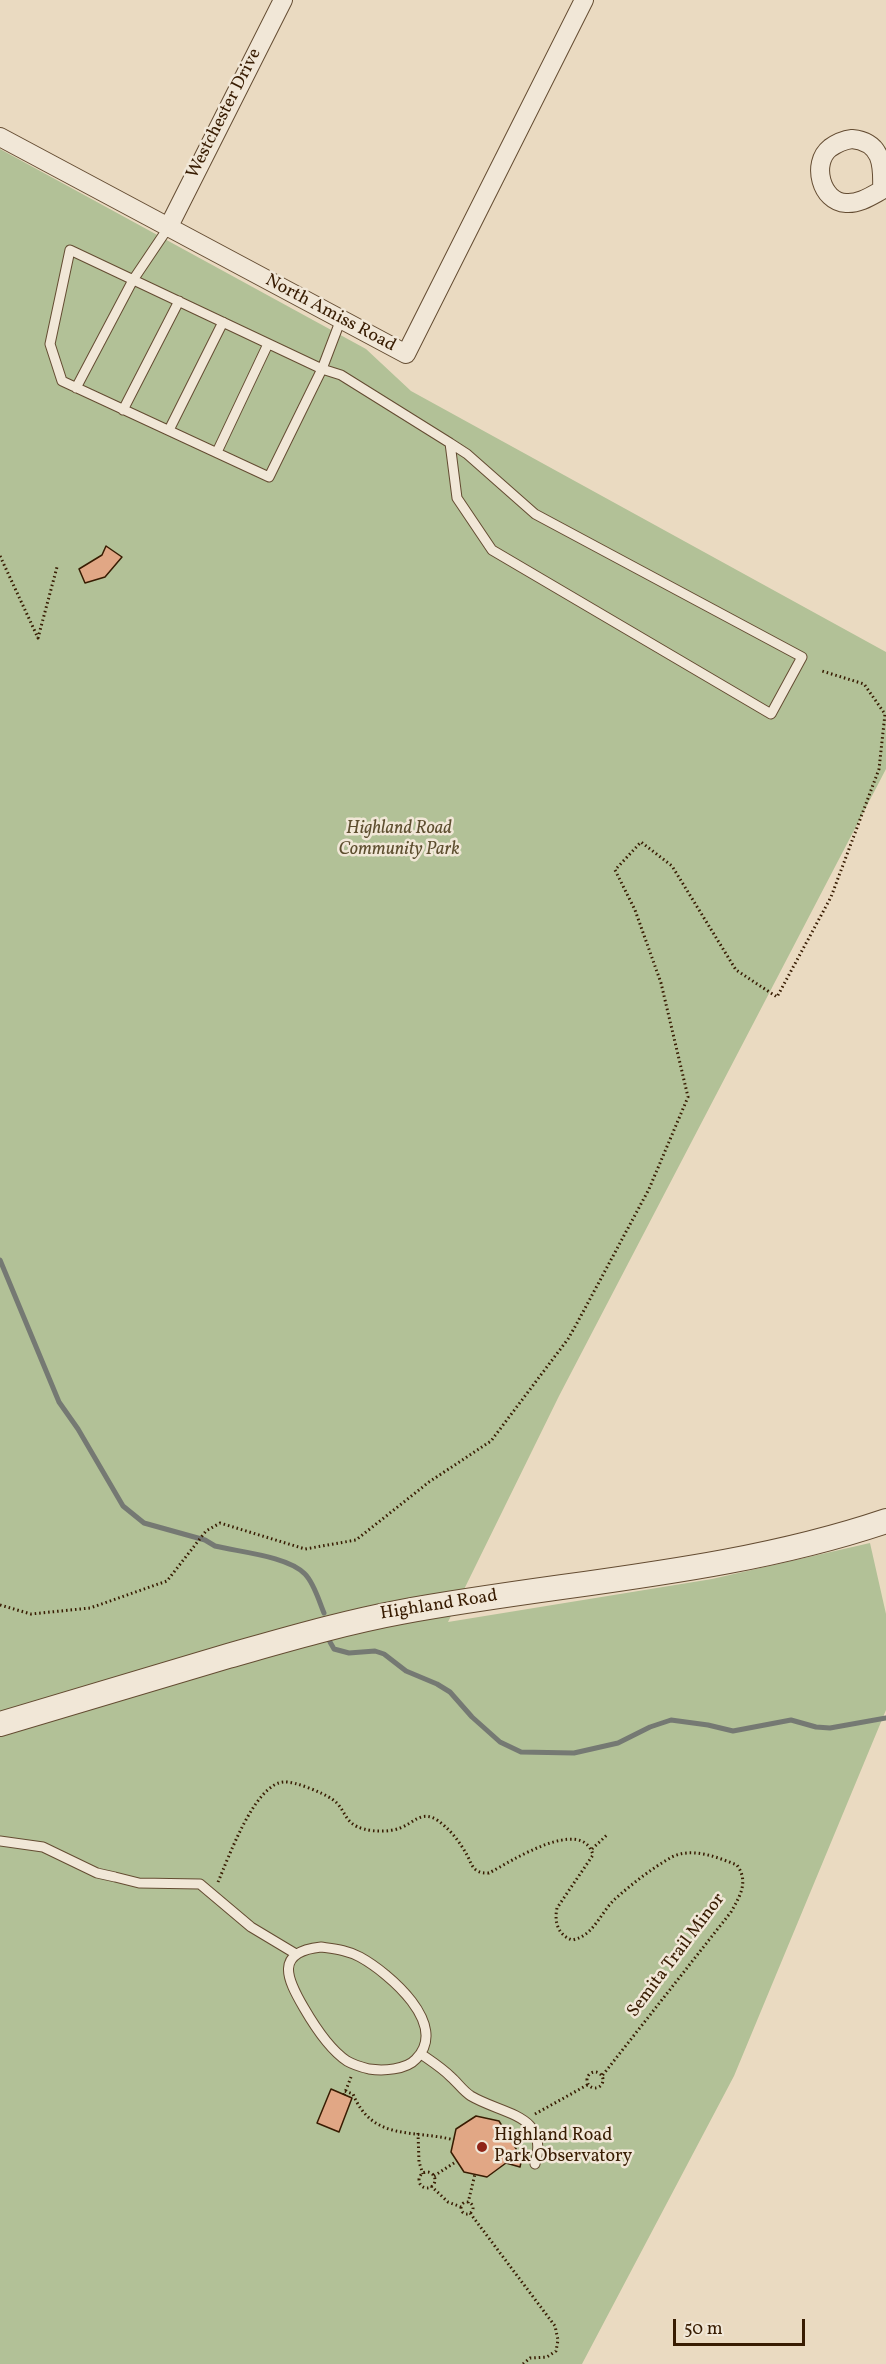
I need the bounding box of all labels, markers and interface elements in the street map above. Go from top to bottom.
street label: Westchester Drive [183,45,267,183]
street label: North Amiss Road [261,270,399,358]
park label: Highland Road Community Park [338,819,460,862]
street label: Highland Road [379,1586,499,1626]
street label: Semita Trail Minor [623,1890,731,2022]
place label: Highland Road Park Observatory [494,2126,632,2168]
marker: Highland Road Park Observatory [475,2140,489,2154]
scale bar [676,2307,808,2345]
text: 50 m [684,2317,723,2342]

